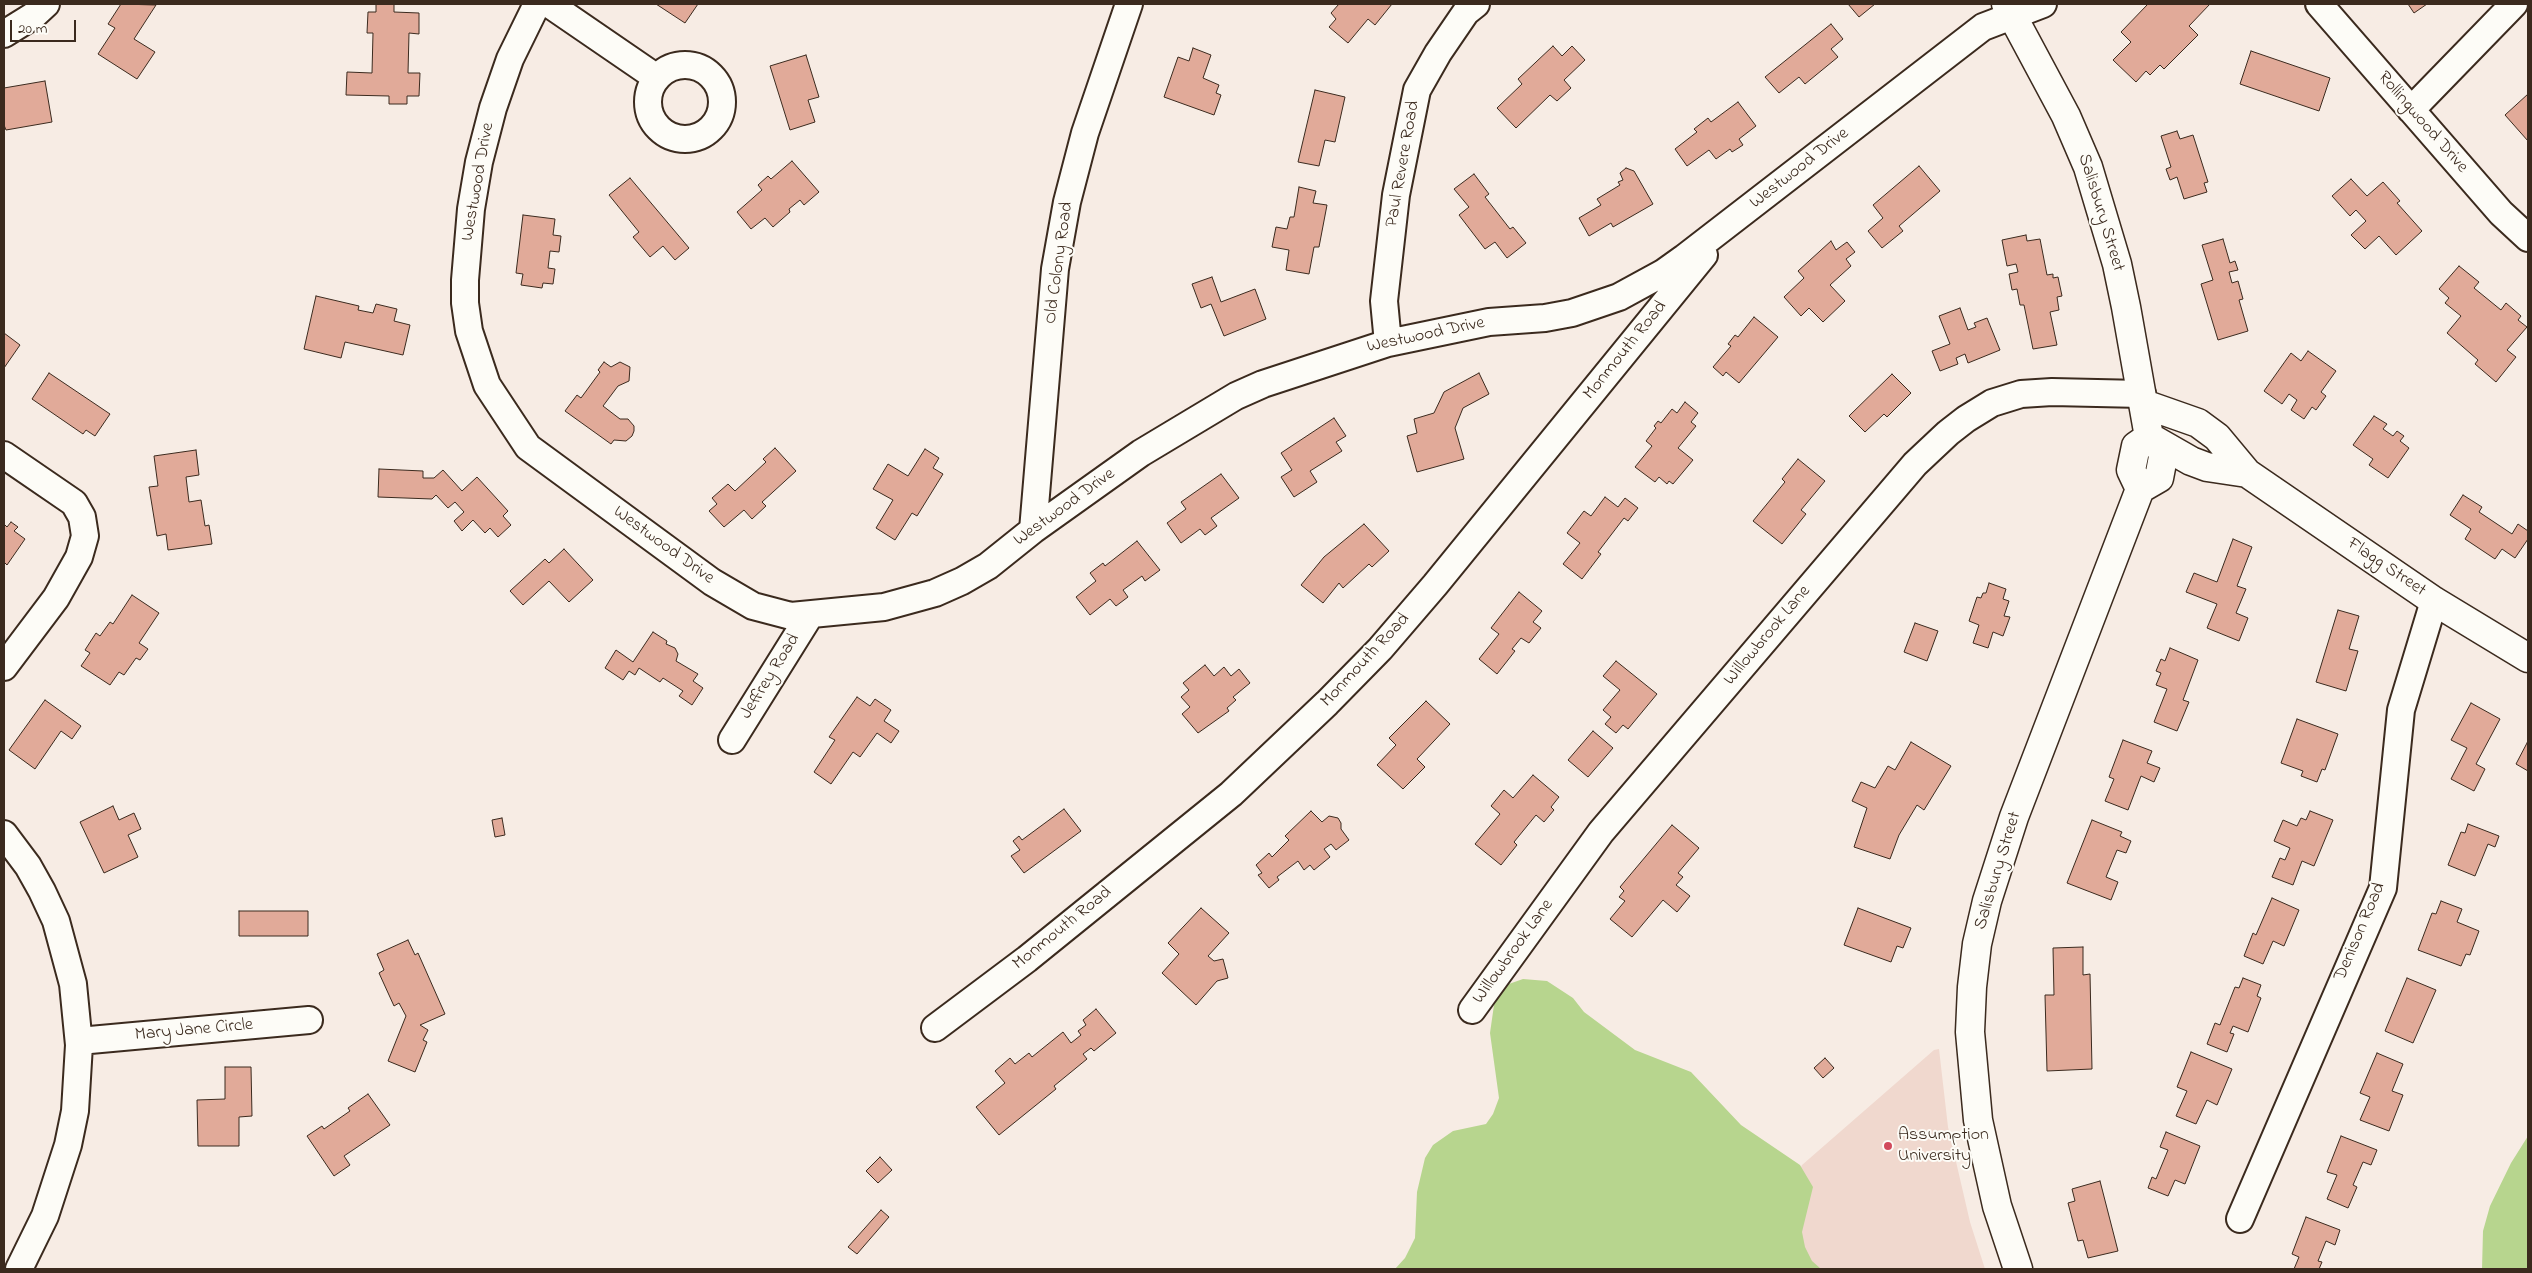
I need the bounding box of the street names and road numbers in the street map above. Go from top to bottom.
street label: Rollingwood Drive [2372,68,2472,178]
street label: Paul Revere Road [1382,99,1426,229]
street label: Westwood Drive [458,121,500,243]
street label: Westwood Drive [1746,124,1854,214]
street label: Salisbury Street [2072,152,2128,274]
street label: Old Colony Road [1041,201,1079,325]
street label: Monmouth Road [1580,297,1672,405]
street label: Westwood Drive [1365,313,1487,359]
street label: Westwood Drive [1010,464,1120,552]
street label: Westwood Drive [608,502,718,590]
street label: Flagg Street [2342,534,2430,602]
street label: Willowbrook Lane [1720,582,1816,690]
street label: Monmouth Road [1317,609,1415,713]
street label: Jeffrey Road [736,630,806,724]
street label: Salisbury Street [1971,810,2027,932]
street label: Denison Road [2331,880,2391,984]
street label: Monmouth Road [1009,883,1117,975]
street label: Willowbrook Lane [1469,896,1559,1008]
street label: Mary Jane Circle [134,1015,254,1047]

